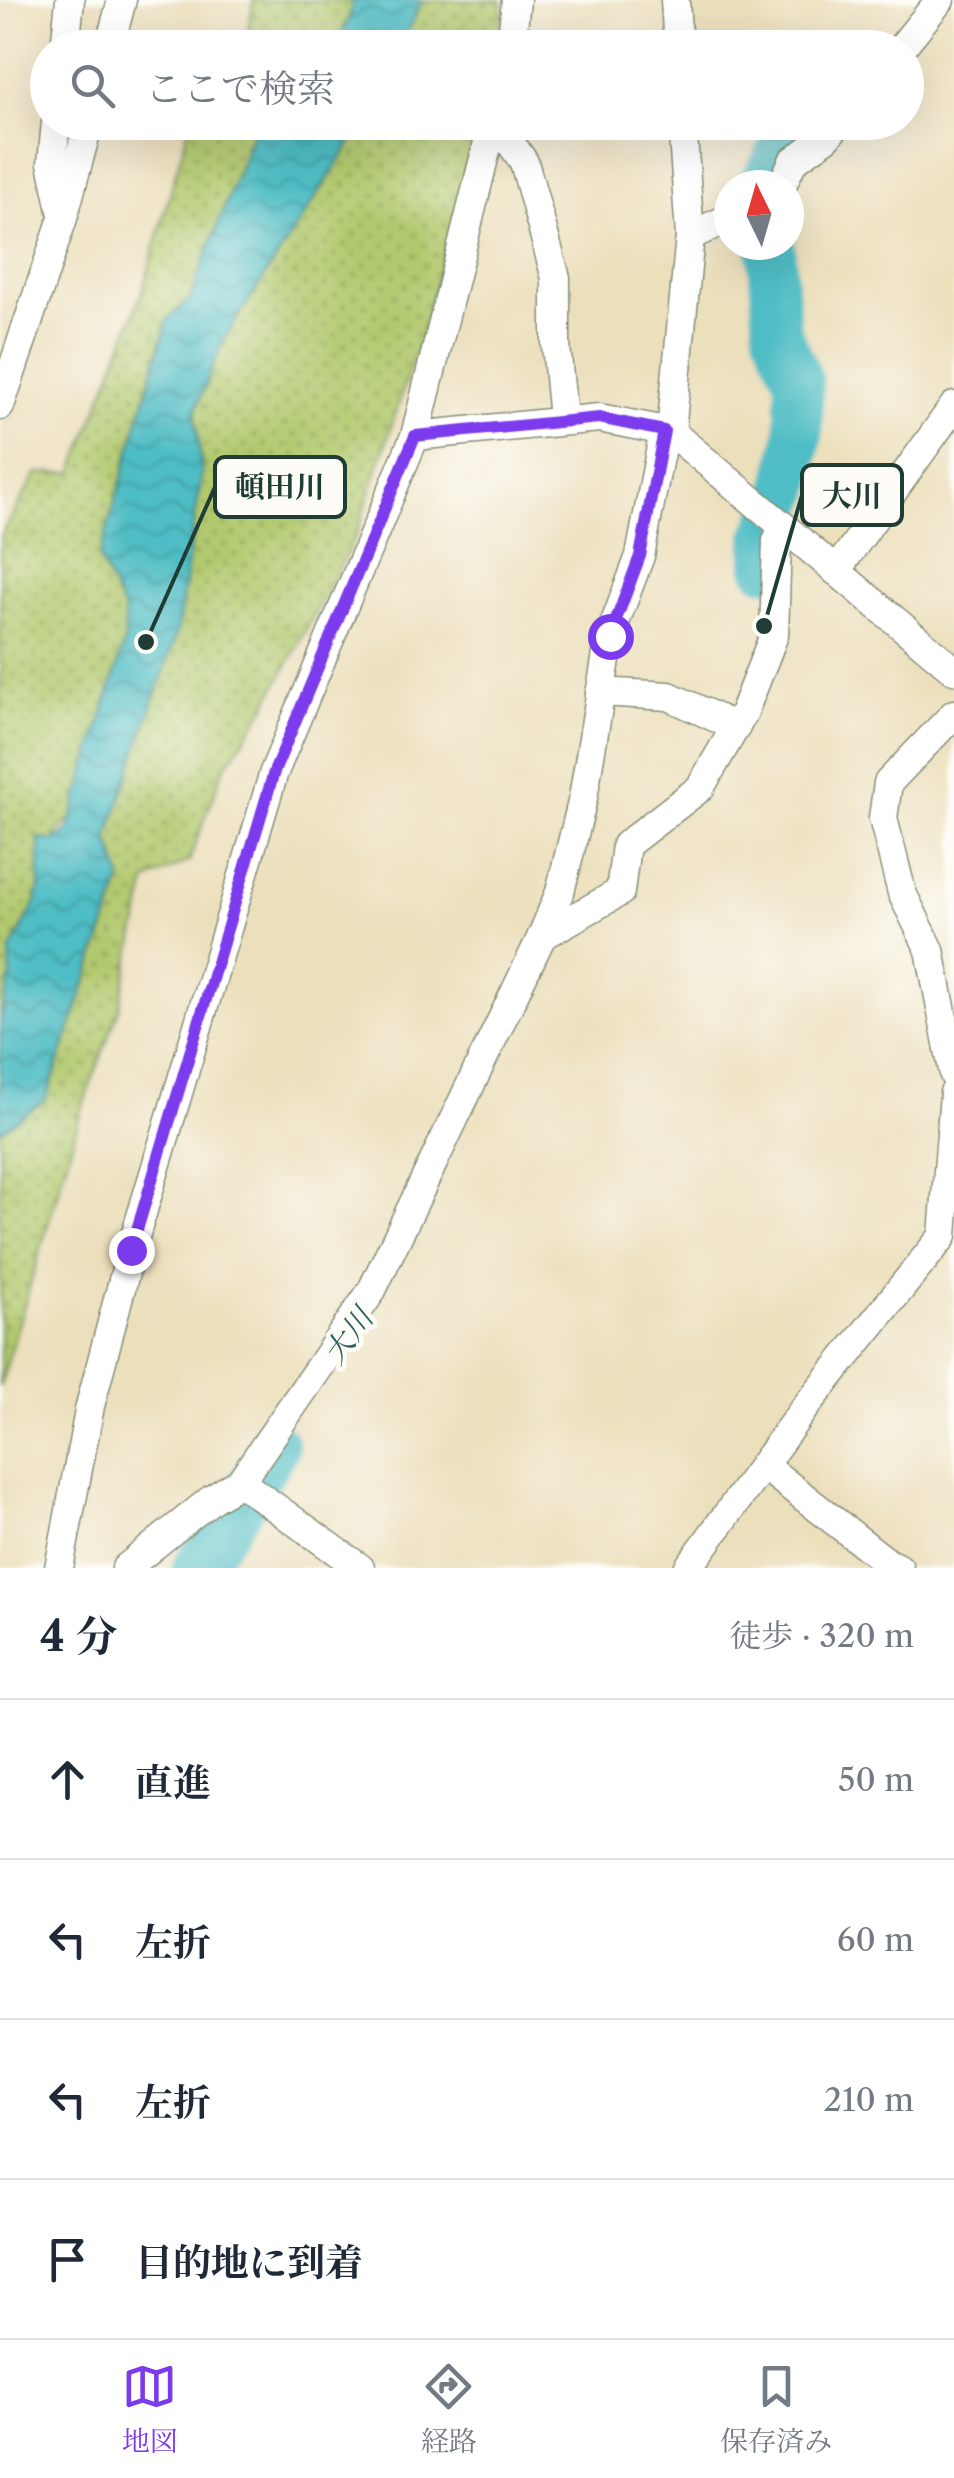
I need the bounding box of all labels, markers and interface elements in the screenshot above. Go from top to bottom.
search box [30,30,924,140]
icon: search [65,58,120,113]
text: ここで検索 [145,65,335,112]
north arrow [714,170,804,260]
callout: 頓田川 [215,457,345,517]
callout: 大川 [802,465,902,525]
text: 頓田川 [235,468,325,505]
text: 大川 [822,477,882,514]
route start [588,614,634,660]
route end [109,1228,155,1274]
water label: 大川 [315,1298,382,1371]
text: 4 分 [40,1610,117,1662]
text: 徒歩 · 320 m [729,1616,914,1655]
icon: ahead [40,1752,95,1807]
text: 直進 [135,1759,211,1806]
text: 50 m [838,1760,914,1799]
icon: left [40,1912,95,1967]
text: 左折 [135,1919,211,1966]
text: 60 m [837,1920,914,1959]
icon: left [40,2072,95,2127]
text: 左折 [135,2079,211,2126]
text: 210 m [824,2080,914,2119]
icon: arrive [40,2232,95,2287]
text: 目的地に到着 [135,2239,363,2286]
tab: 地図 [122,2359,178,2459]
tab: 経路 [421,2359,477,2459]
tab: 保存済み [720,2359,832,2459]

